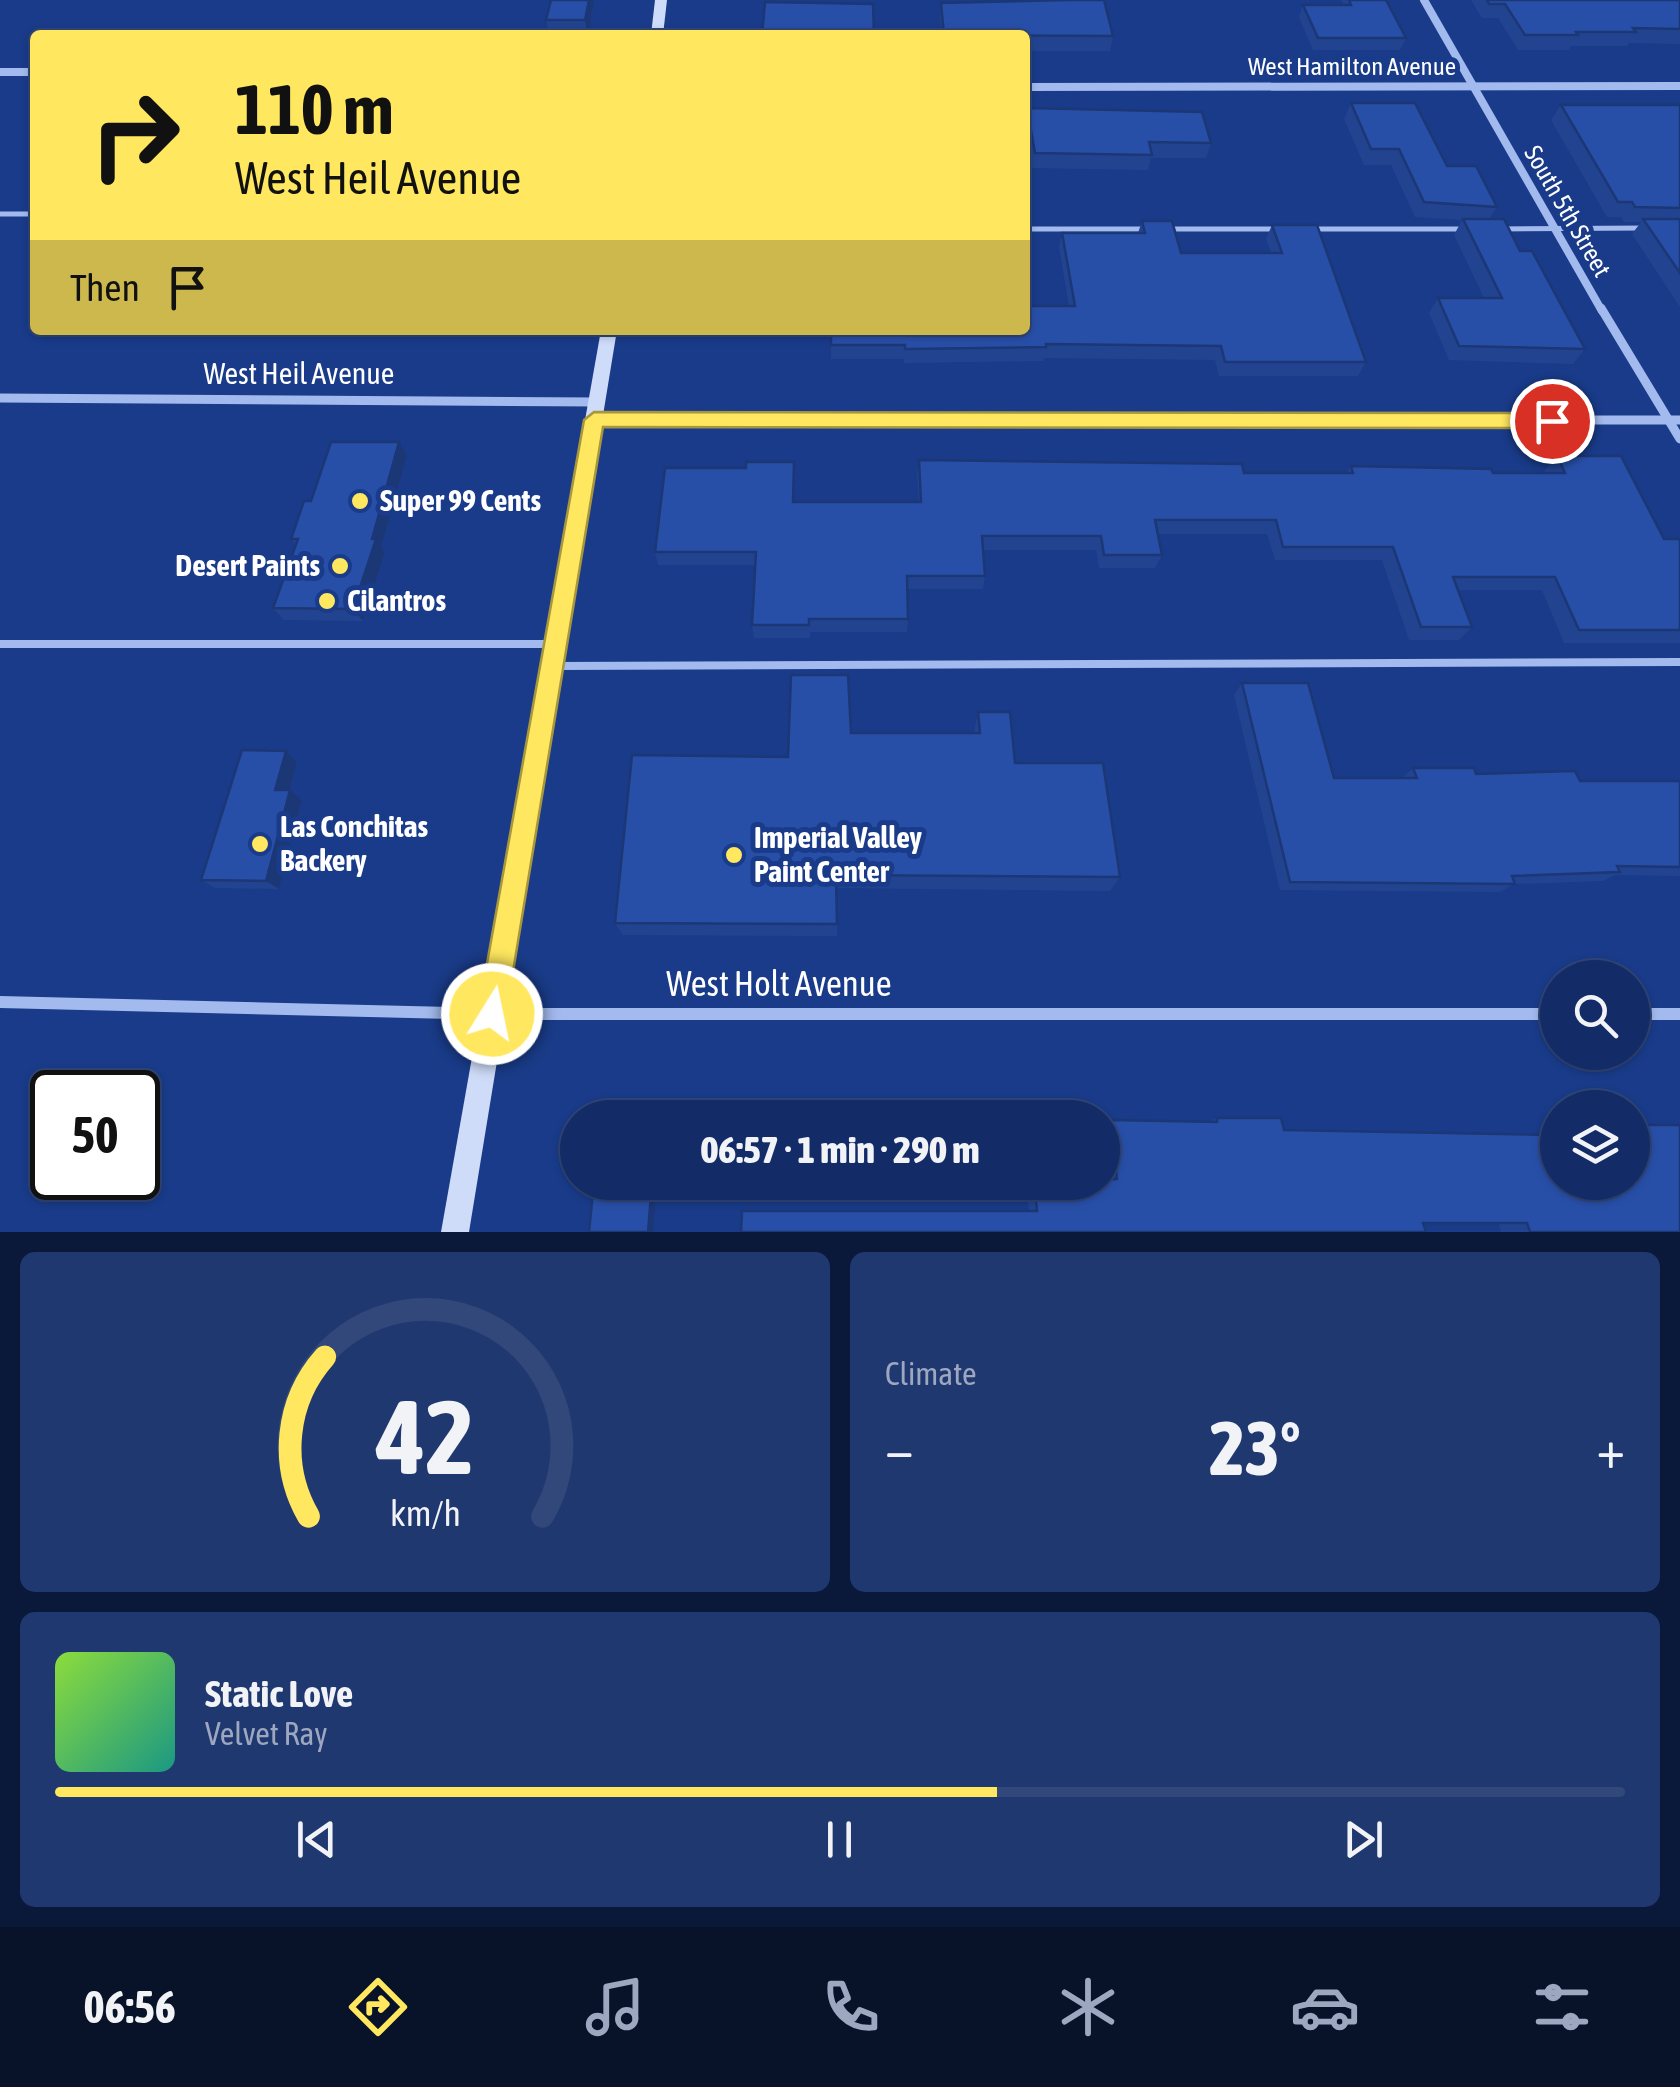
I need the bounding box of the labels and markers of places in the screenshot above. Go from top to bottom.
pin [1510,379,1595,464]
place label: Super 99 Cents [380,483,542,517]
marker: Super 99 Cents [349,490,371,512]
place label: Desert Paints [175,548,320,582]
marker: Desert Paints [329,555,351,577]
place label: Cilantros [347,583,446,617]
marker: Cilantros [316,590,338,612]
place label: Las Conchitas Backery [280,809,429,877]
place label: Imperial Valley Paint Center [754,820,923,888]
marker: Las Conchitas Backery [249,833,271,855]
marker: Imperial Valley Paint Center [723,844,745,866]

